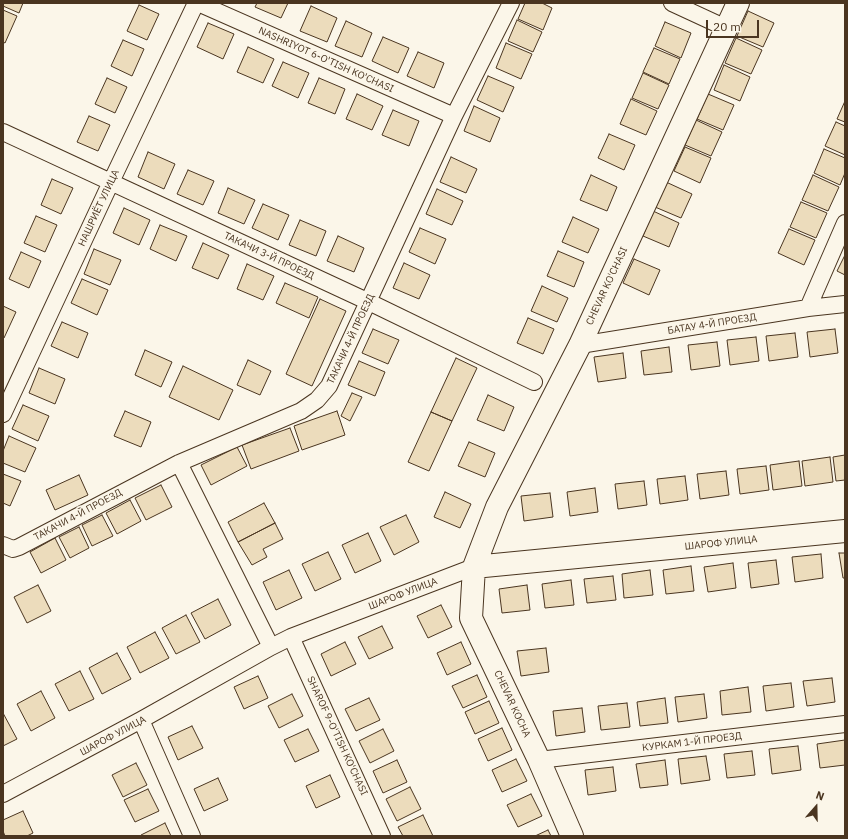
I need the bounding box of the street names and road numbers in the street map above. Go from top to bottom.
street label: NASHRIYOT 6-O'TISH KO'CHASI [256,25,396,95]
street label: НАШРИЁТ УЛИЦА [76,168,122,248]
street label: ТАКАЧИ 3-Й ПРОЕЗД [222,230,316,282]
street label: CHEVAR KO'CHASI [584,245,630,327]
street label: ТАКАЧИ 4-Й ПРОЕЗД [325,292,377,386]
street label: БАТАУ 4-Й ПРОЕЗД [667,311,757,337]
street label: ТАКАЧИ 4-Й ПРОЕЗД [32,487,124,543]
street label: ШАРОФ УЛИЦА [684,533,758,553]
street label: ШАРОФ УЛИЦА [367,575,439,613]
street label: CHEVAR KOCHA [491,669,533,739]
street label: SHAROF 9-O'TISH KO'CHASI [304,675,370,797]
street label: ШАРОФ УЛИЦА [78,714,148,758]
street label: КУРКАМ 1-Й ПРОЕЗД [641,730,743,754]

